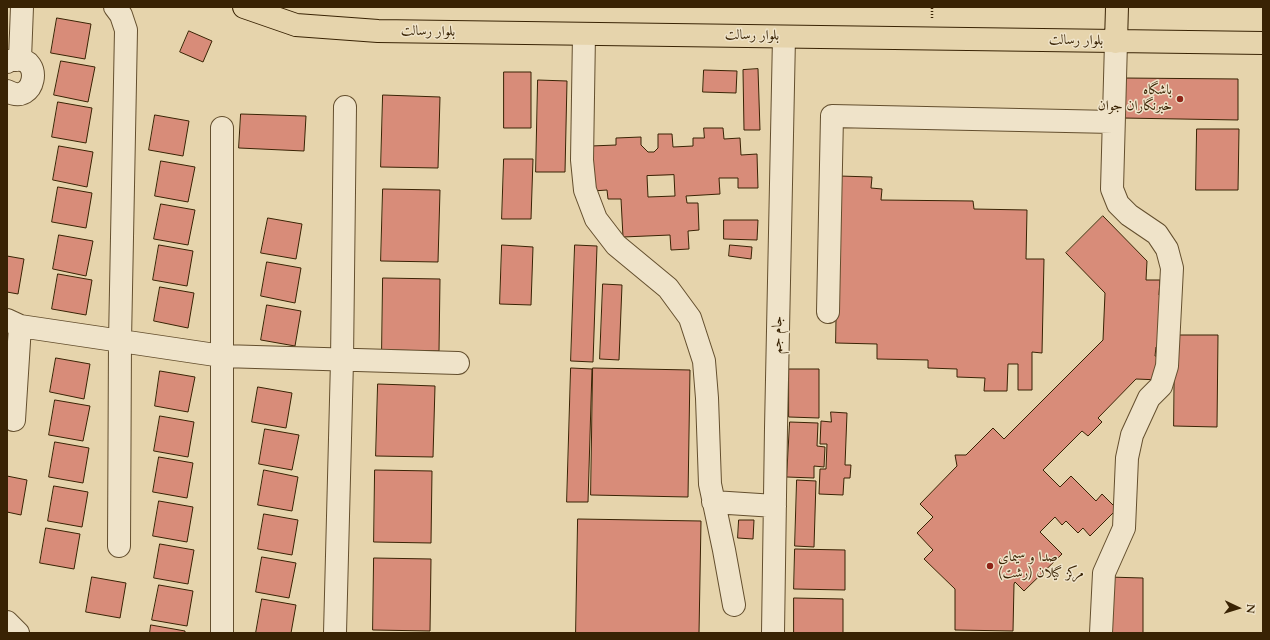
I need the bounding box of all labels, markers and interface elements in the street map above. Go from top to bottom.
street label: بلوار رسالت [401,23,455,41]
street label: بلوار رسالت [725,27,779,45]
street label: بلوار رسالت [1049,32,1103,50]
place label: باشگاه خبرنگاران جوان [1098,83,1172,116]
marker: باشگاه خبرنگاران جوان [1175,94,1185,104]
street label: جام جم [769,316,787,354]
place label: صدا و سیمای مرکز گیلان (رشت) [998,550,1084,582]
marker: صدا و سیمای مرکز گیلان (رشت) [985,561,995,571]
north arrow [1218,588,1258,628]
text: N [1243,604,1258,614]

